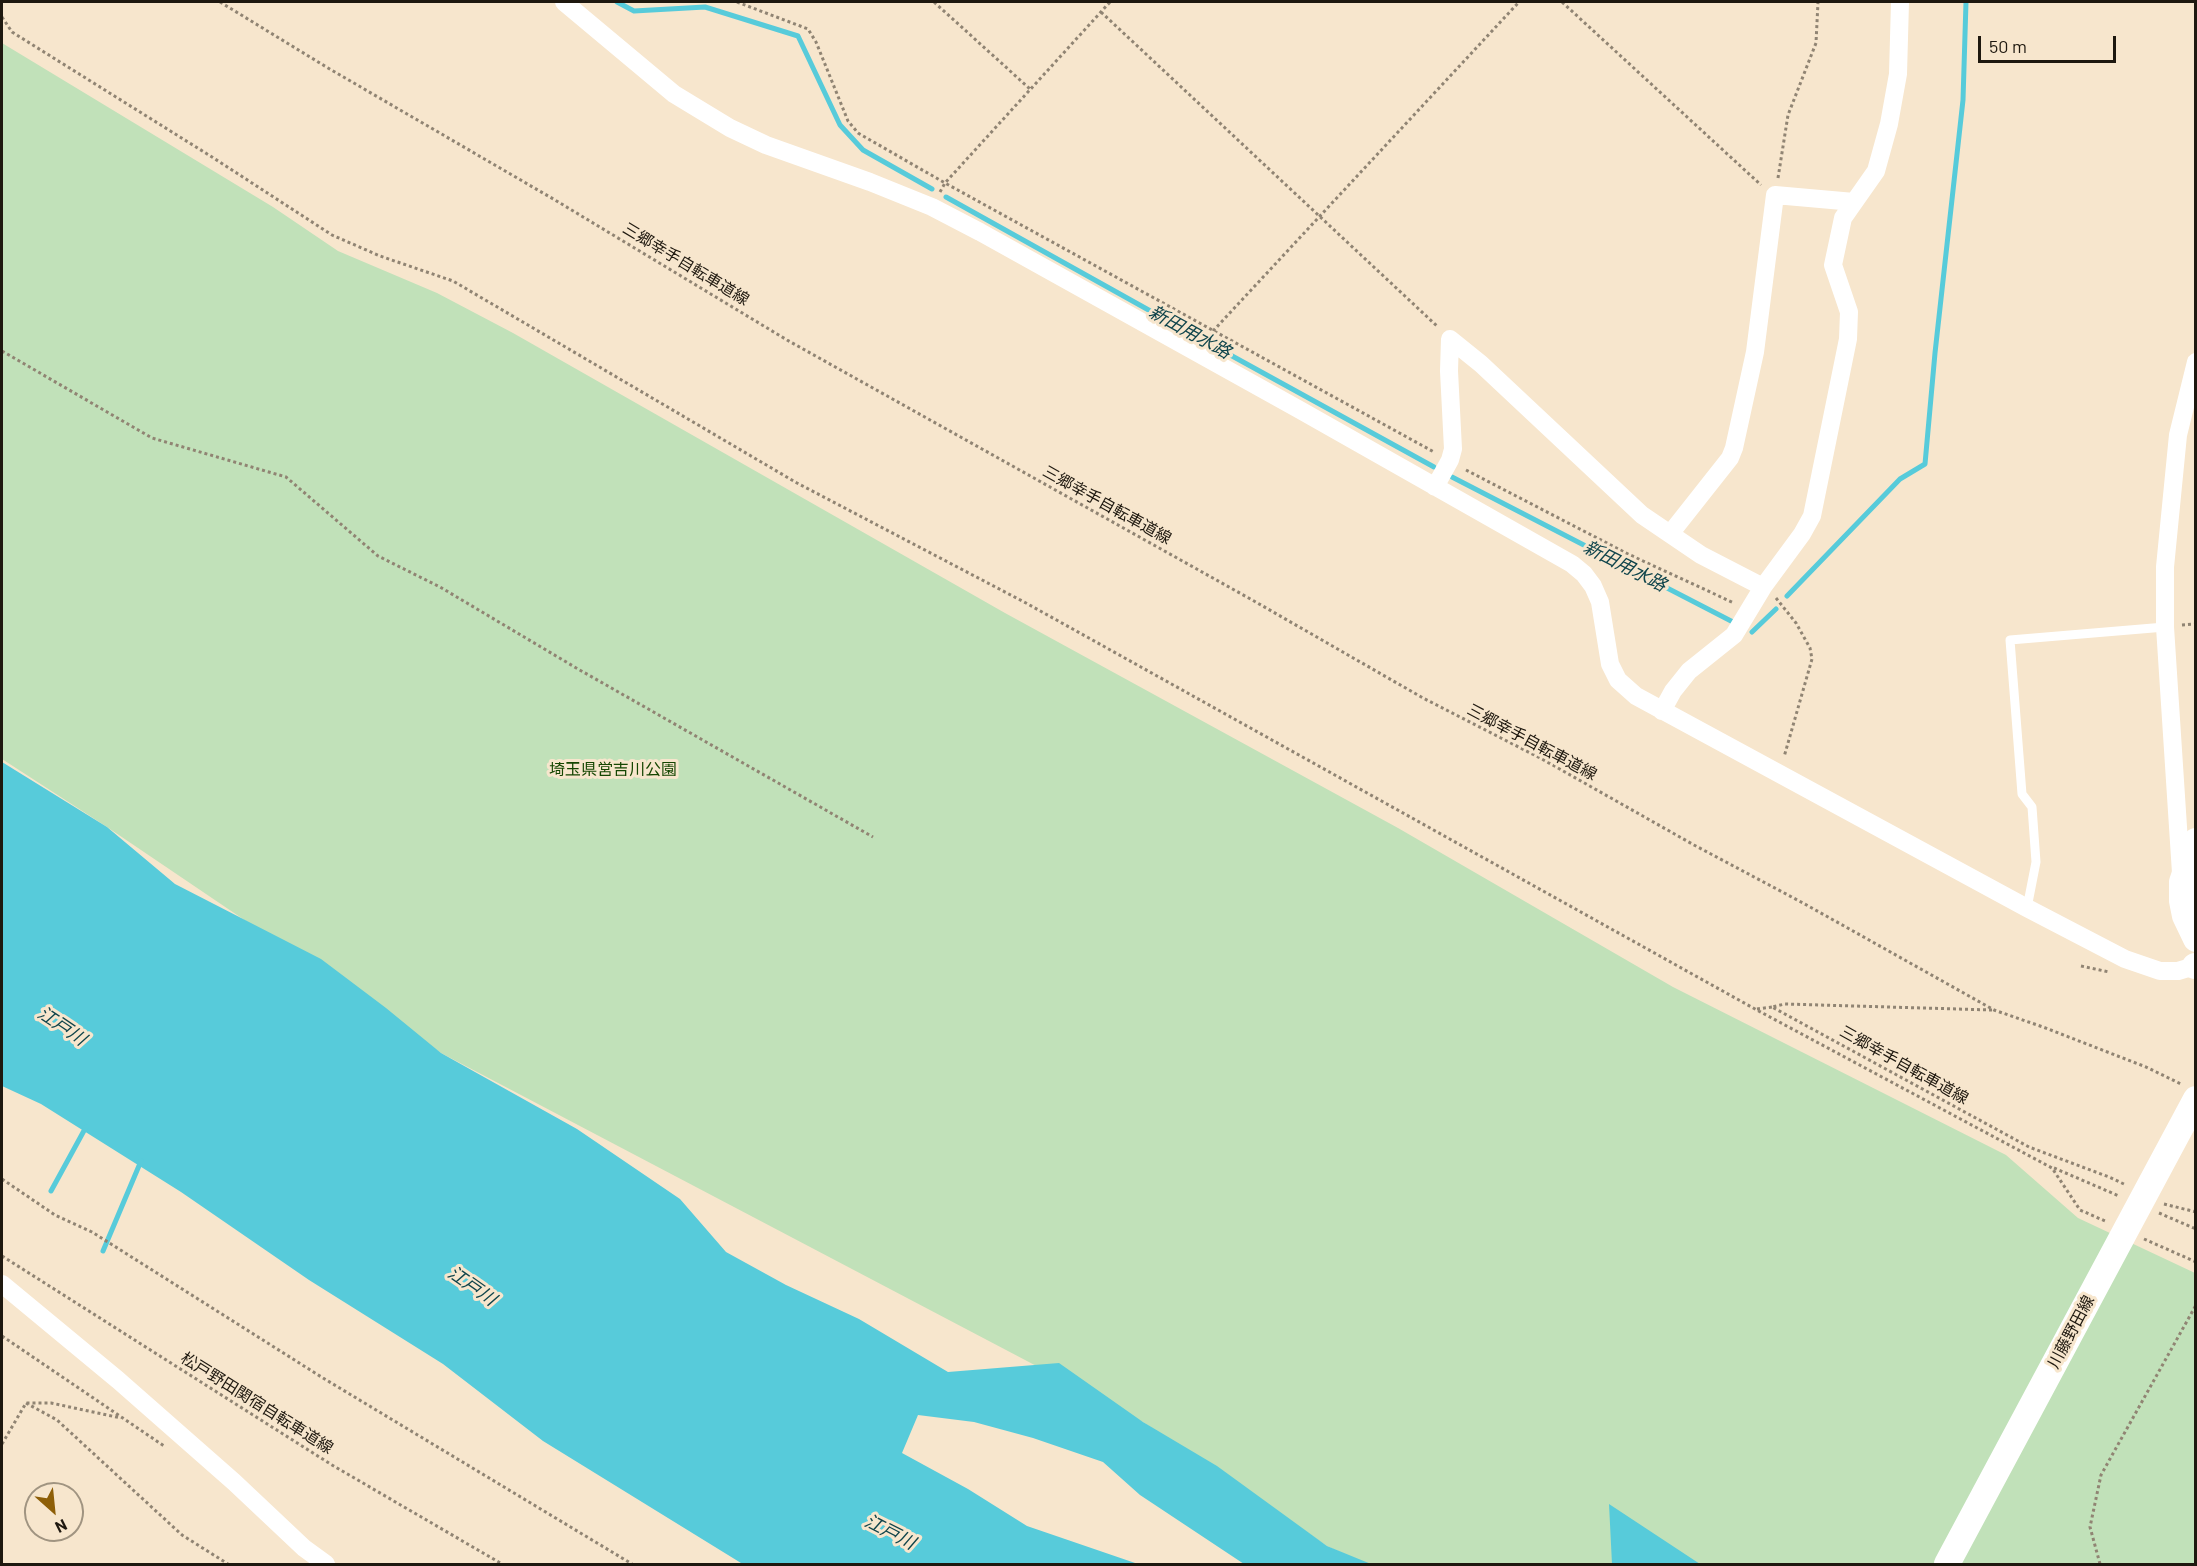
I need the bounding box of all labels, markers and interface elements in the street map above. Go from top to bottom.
scale bar [1981,24,2119,62]
text: 50 m [1989,35,2027,57]
street label: 三郷幸手自転車道線 [619,219,753,309]
water label: 新田用水路 [1145,301,1235,363]
street label: 三郷幸手自転車道線 [1039,462,1175,548]
water label: 新田用水路 [1580,536,1670,596]
street label: 三郷幸手自転車道線 [1464,700,1600,784]
park label: 埼玉県営吉川公園 [549,760,677,780]
water label: 江戸川 [34,1002,90,1050]
street label: 三郷幸手自転車道線 [1836,1022,1972,1108]
water label: 江戸川 [444,1262,500,1310]
street label: 川藤野田線 [2044,1292,2098,1372]
street label: 松戸野田関宿自転車道線 [177,1348,337,1458]
north arrow [24,1482,84,1542]
water label: 江戸川 [861,1510,919,1554]
text: N [52,1516,71,1538]

